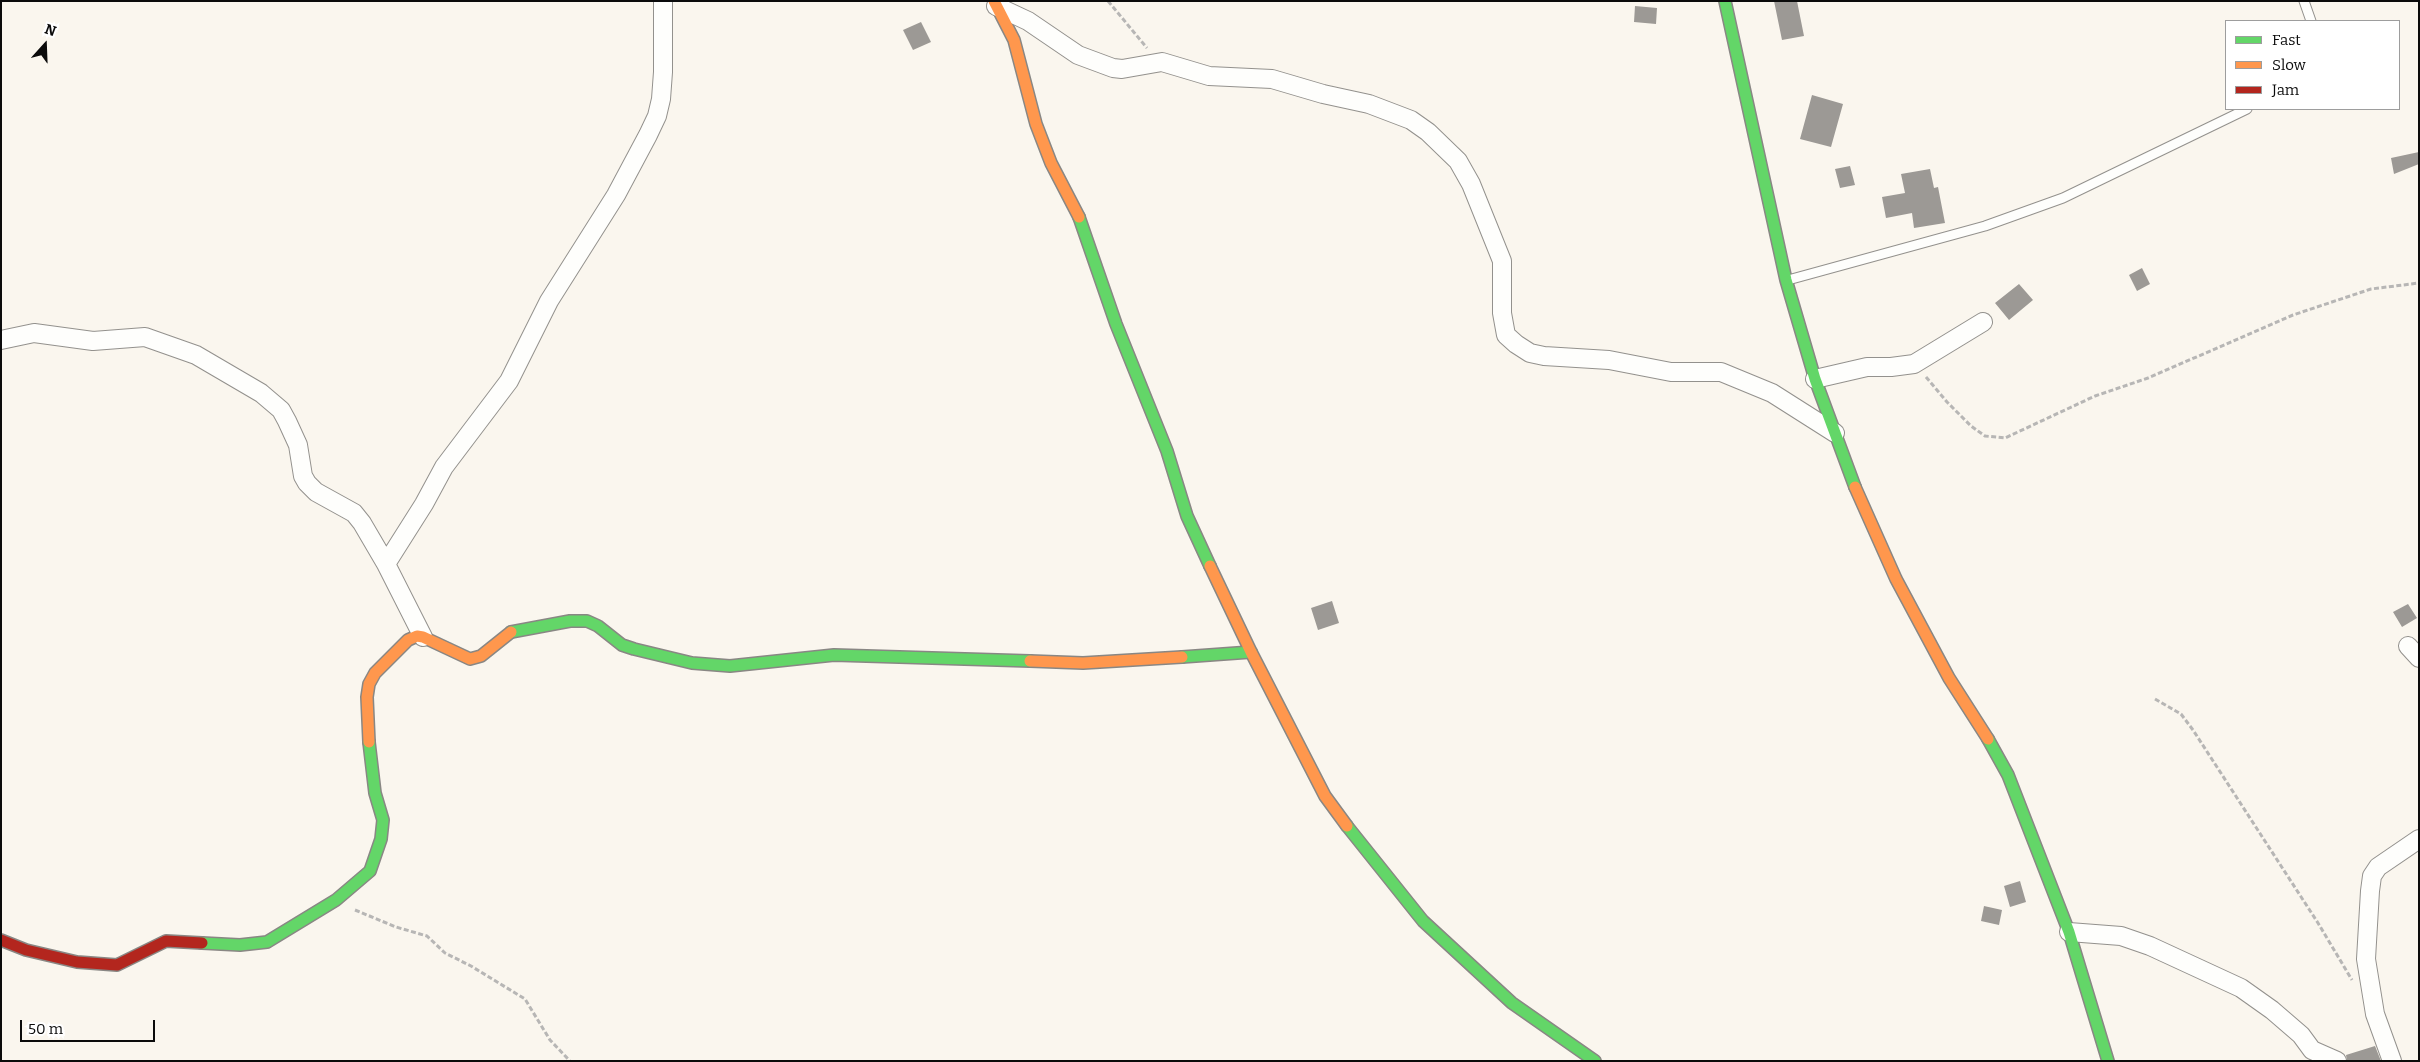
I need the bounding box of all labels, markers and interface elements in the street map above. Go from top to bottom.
north arrow [20,20,70,70]
legend [2225,20,2400,110]
text: N [42,21,58,40]
text: Fast [2272,31,2301,49]
text: Slow [2272,56,2306,74]
text: Jam [2272,81,2299,99]
scale bar [22,1010,158,1042]
text: 50 m [28,1020,63,1038]

